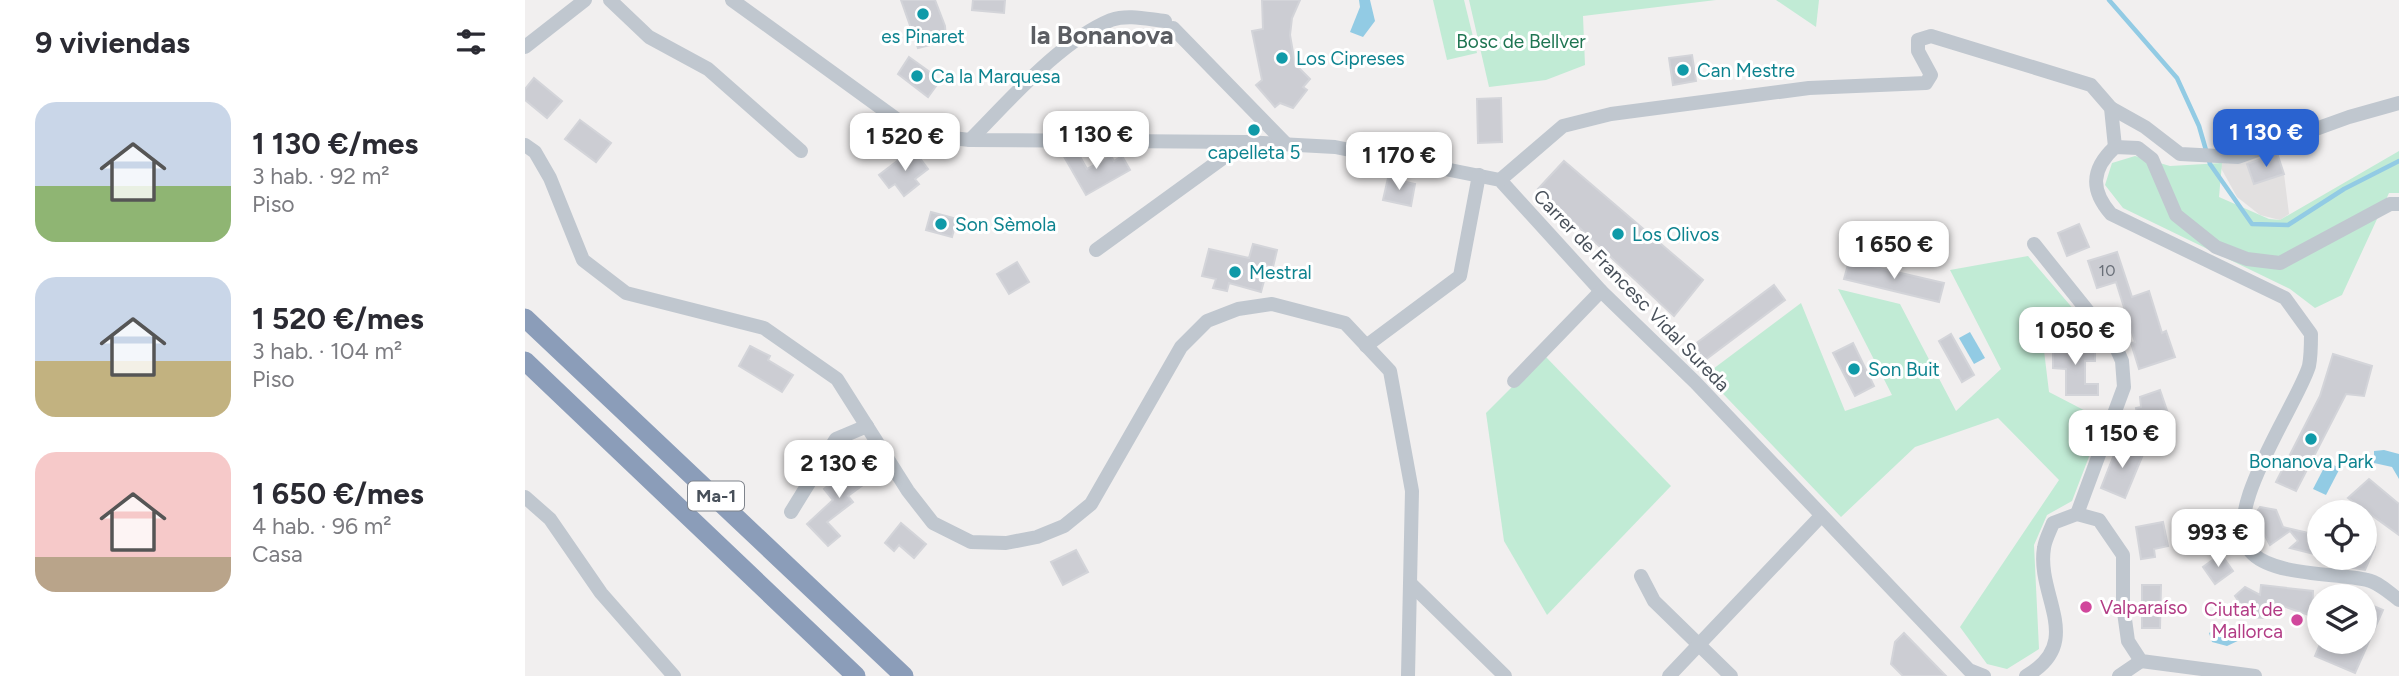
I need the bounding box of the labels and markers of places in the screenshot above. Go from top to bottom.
marker: es Pinaret [915,6,931,22]
place label: es Pinaret [881,25,965,48]
place label: Los Cipreses [1296,47,1405,70]
marker: Los Cipreses [1274,50,1290,66]
place label: Can Mestre [1697,59,1795,82]
marker: Can Mestre [1675,62,1691,78]
place label: Ca la Marquesa [931,65,1060,88]
marker: Ca la Marquesa [909,68,925,84]
pin: 1 130 € [2201,110,2331,169]
pin: 1 130 € [1031,111,1161,171]
pin: 1 520 € [840,114,970,173]
marker: capelleta 5 [1246,122,1262,138]
pin: 1 170 € [1334,132,1464,192]
place label: capelleta 5 [1208,141,1300,164]
place label: Son Sèmola [955,213,1056,236]
marker: Son Sèmola [933,216,949,232]
pin: 1 650 € [1829,222,1959,281]
place label: Los Olivos [1632,223,1719,246]
marker: Los Olivos [1610,226,1626,242]
place label: Mestral [1249,261,1312,284]
marker: Mestral [1227,264,1243,280]
pin: 1 050 € [2010,308,2140,367]
place label: Son Buit [1868,358,1940,381]
marker: Son Buit [1846,361,1862,377]
pin: 1 150 € [2057,410,2187,470]
marker: Bonanova Park [2303,431,2319,447]
pin: 2 130 € [774,440,904,500]
place label: Bonanova Park [2249,450,2374,473]
pin: 993 € [2169,510,2267,569]
place label: Valparaíso [2100,596,2188,619]
place label: Ciutat de Mallorca [2204,598,2283,643]
marker: Valparaíso [2078,599,2094,615]
marker: Ciutat de Mallorca [2289,612,2305,628]

